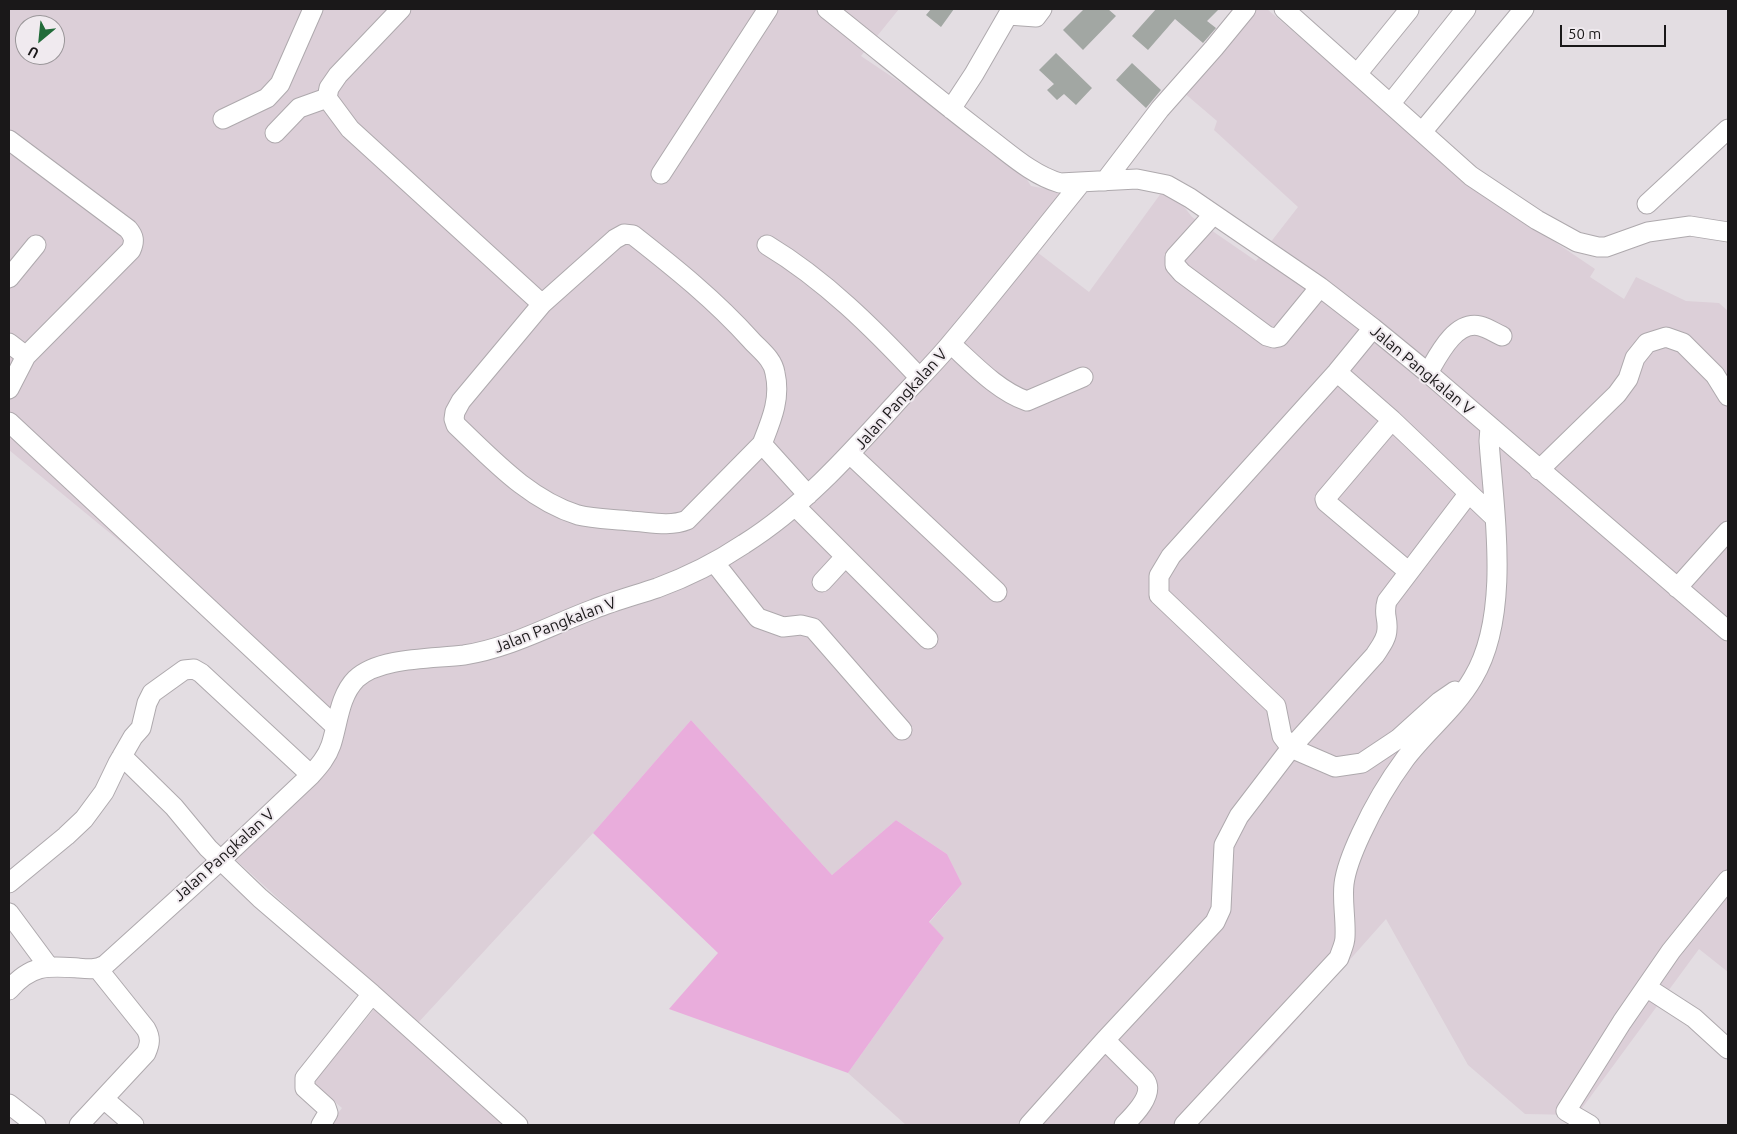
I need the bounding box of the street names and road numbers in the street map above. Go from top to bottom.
street label: Jalan Pangkalan V [1366,321,1478,419]
street label: Jalan Pangkalan V [851,345,951,453]
street label: Jalan Pangkalan V [491,593,619,657]
street label: Jalan Pangkalan V [170,805,278,905]

